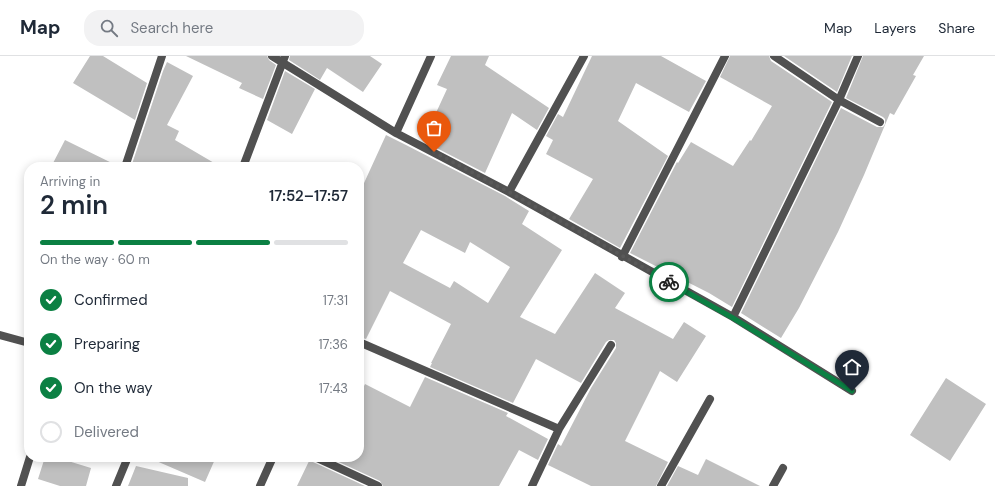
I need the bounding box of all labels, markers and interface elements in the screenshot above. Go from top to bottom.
search box [84,10,364,46]
text: Map [20,15,60,40]
icon: search [98,17,120,39]
text: Search here [130,18,213,38]
text: Map [824,19,852,37]
text: Layers [874,19,916,37]
text: Share [938,19,975,37]
pin [417,111,451,152]
icon: bag [423,117,445,139]
text: Arriving in [40,173,100,190]
text: 17:52–17:57 [269,186,348,206]
text: 2 min [40,188,108,222]
text: On the way · 60 m [40,251,150,268]
courier [649,262,689,302]
icon: bike [658,271,680,293]
icon: check [40,289,62,311]
text: Confirmed [74,290,148,310]
text: 17:31 [323,292,348,309]
icon: check [40,333,62,355]
text: Preparing [74,334,140,354]
text: 17:36 [319,336,348,353]
pin [835,350,869,391]
icon: home [841,356,863,378]
icon: check [40,377,62,399]
text: On the way [74,378,153,398]
text: 17:43 [319,380,348,397]
text: Delivered [74,422,139,442]

